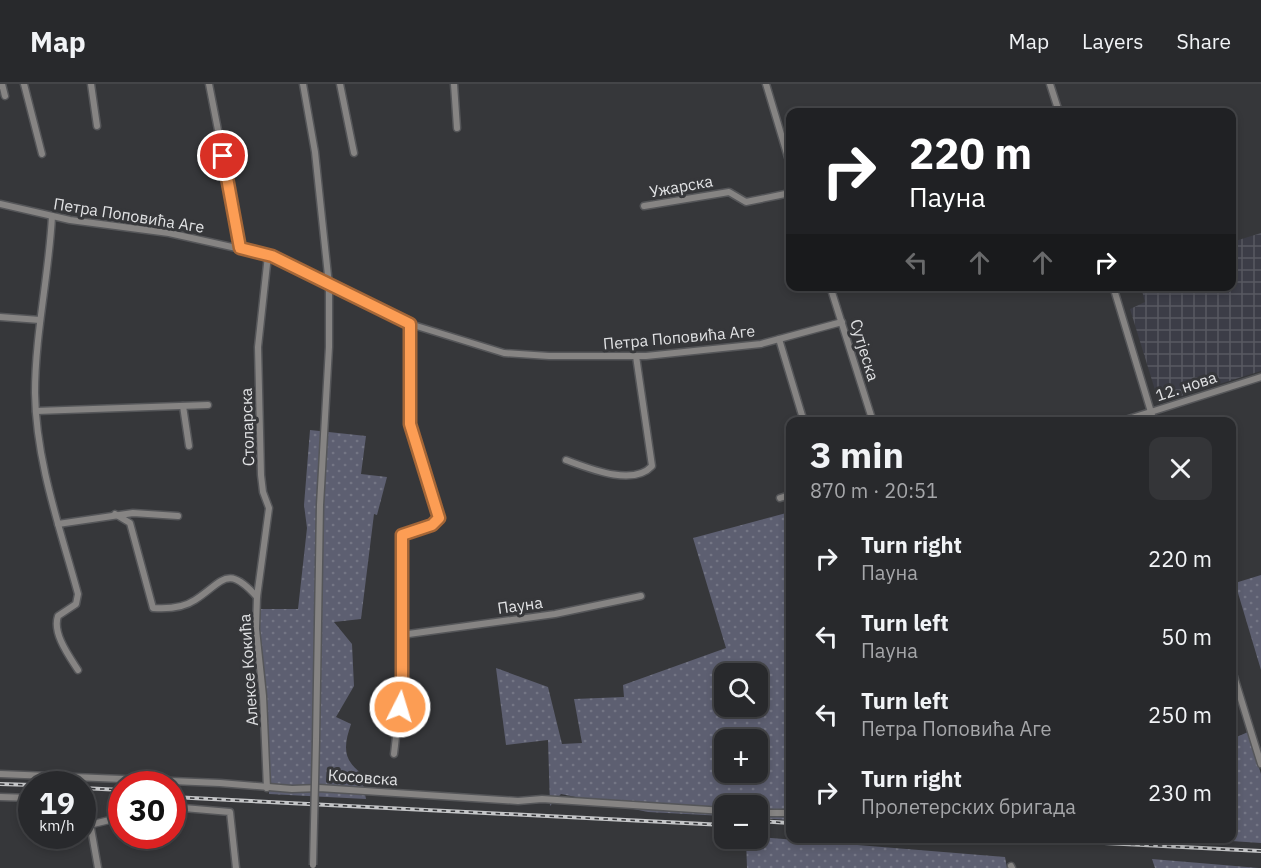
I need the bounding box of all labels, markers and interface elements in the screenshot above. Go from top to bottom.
text: Map [30,23,86,60]
text: Map [1009,27,1049,55]
text: Layers [1082,27,1144,55]
text: Share [1177,27,1231,55]
text: 220 m [909,126,1032,181]
pin [197,130,248,181]
icon: right [810,132,888,210]
icon: arrive [206,139,239,172]
street label: Ужарска [648,171,715,201]
text: Пауна [909,179,986,214]
street label: Петра Поповића Аге [52,193,206,237]
icon: left [900,246,933,279]
icon: ahead [963,246,996,279]
icon: ahead [1026,246,1059,279]
icon: right [1089,246,1122,279]
street label: Сутјеска [846,317,884,384]
street label: Петра Поповића Аге [602,320,756,354]
street label: 12. нова [1153,367,1220,405]
street label: Столарска [236,387,258,466]
text: 3 min [810,431,904,478]
button: close [1149,437,1212,500]
text: 870 m · 20:51 [810,477,938,504]
text: Turn right [861,530,962,559]
icon: right [810,542,843,575]
text: 220 m [1148,544,1212,573]
text: Пауна [861,559,918,586]
street label: Пауна [496,592,544,618]
text: Turn left [861,608,949,637]
street label: Алексе Кокића [234,613,262,727]
icon: left [810,620,843,653]
text: 50 m [1161,622,1212,651]
text: Пауна [861,637,918,664]
map controls [714,663,768,849]
button: search [714,663,768,717]
position arrow [368,675,432,739]
text: Turn left [861,686,949,715]
icon: left [810,698,843,731]
text: 250 m [1148,700,1212,729]
text: Петра Поповића Аге [861,715,1052,742]
button: + [714,729,768,783]
text: Turn right [861,764,962,793]
street label: Косовска [327,765,399,789]
speed limit sign: 30 [108,771,186,849]
icon: right [810,776,843,809]
text: 230 m [1148,778,1212,807]
text: 19 [39,783,75,822]
text: Пролетерских бригада [861,793,1076,820]
button: − [714,795,768,849]
text: km/h [39,816,75,835]

